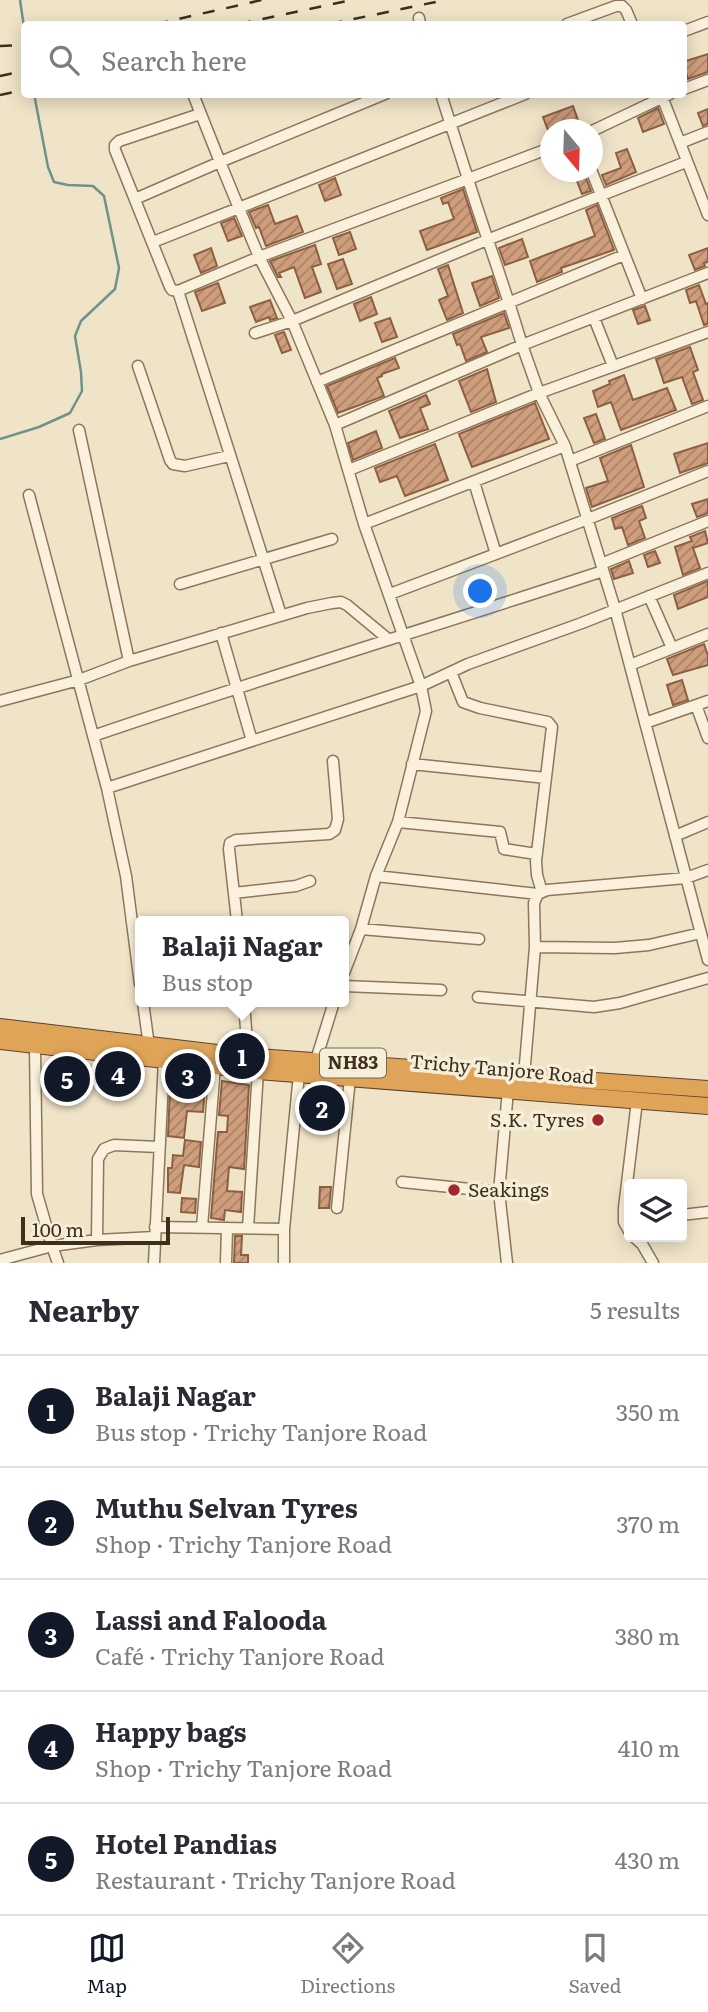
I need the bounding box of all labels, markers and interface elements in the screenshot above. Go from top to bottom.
search box [21,21,687,98]
text: Search here [101,40,247,79]
icon: search [45,41,83,79]
north arrow [540,119,603,182]
your location [463,574,497,608]
popup [135,916,349,1007]
text: Balaji Nagar [162,925,322,964]
text: Bus stop [162,964,253,998]
pin: 1 [219,1030,265,1082]
street label: Trichy Tanjore Road [409,1046,596,1090]
pin: 4 [95,1048,141,1100]
road number: NH83 [320,1048,386,1078]
pin: 3 [165,1050,211,1102]
pin: 5 [44,1053,90,1105]
pin: 2 [299,1082,345,1134]
place label: S.K. Tyres [490,1105,584,1133]
marker: S.K. Tyres [590,1112,606,1128]
place label: Seakings [468,1175,549,1203]
map controls [624,1179,687,1242]
button: layers [624,1179,687,1242]
marker: Seakings [446,1182,462,1198]
scale bar [21,1214,170,1246]
text: 100 m [32,1215,84,1243]
text: Nearby [28,1287,139,1331]
text: 5 results [590,1292,680,1326]
text: Balaji Nagar [95,1375,256,1414]
text: 1 [46,1394,56,1428]
text: 350 m [616,1394,680,1428]
text: Bus stop · Trichy Tanjore Road [95,1414,427,1448]
text: Muthu Selvan Tyres [95,1487,358,1526]
text: 2 [45,1506,57,1540]
text: 370 m [616,1506,680,1540]
text: Shop · Trichy Tanjore Road [95,1526,392,1560]
text: Lassi and Falooda [95,1599,327,1638]
text: 3 [45,1618,57,1652]
text: 380 m [615,1618,680,1652]
text: Café · Trichy Tanjore Road [95,1638,385,1672]
text: Happy bags [95,1711,247,1750]
text: 4 [44,1730,58,1764]
text: 410 m [618,1730,680,1764]
text: Shop · Trichy Tanjore Road [95,1750,392,1784]
text: Hotel Pandias [95,1823,277,1862]
text: 5 [45,1842,57,1876]
text: 430 m [615,1842,680,1876]
text: Restaurant · Trichy Tanjore Road [95,1862,456,1896]
tab: Map [87,1929,127,1999]
tab: Directions [300,1929,395,1999]
tab: Saved [568,1929,621,1999]

